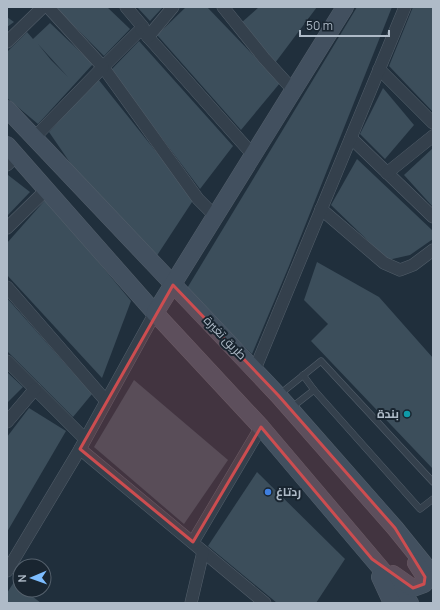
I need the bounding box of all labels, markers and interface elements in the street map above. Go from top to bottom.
scale bar [300,12,389,38]
text: 50 m [306,17,333,34]
street label: طريق تغيرة [200,312,251,363]
place label: بندة [377,405,399,422]
marker: بندة [402,409,412,419]
place label: ردتاغ [276,483,301,501]
marker: ردتاغ [263,487,273,497]
north arrow [12,558,52,598]
text: N [14,574,29,583]

